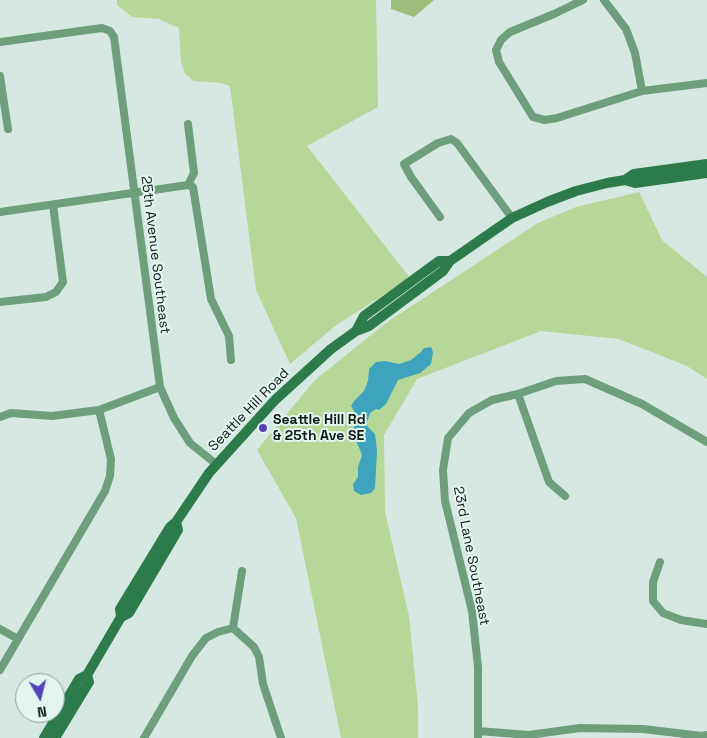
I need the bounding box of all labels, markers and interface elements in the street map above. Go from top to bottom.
street label: 25th Avenue Southeast [137,175,173,335]
street label: Seattle Hill Road [205,365,293,455]
place label: Seattle Hill Rd & 25th Ave SE [273,412,366,444]
marker: Seattle Hill Rd & 25th Ave SE [257,422,269,434]
street label: 23rd Lane Southeast [449,485,493,627]
north arrow [15,673,65,723]
text: N [36,702,48,721]

